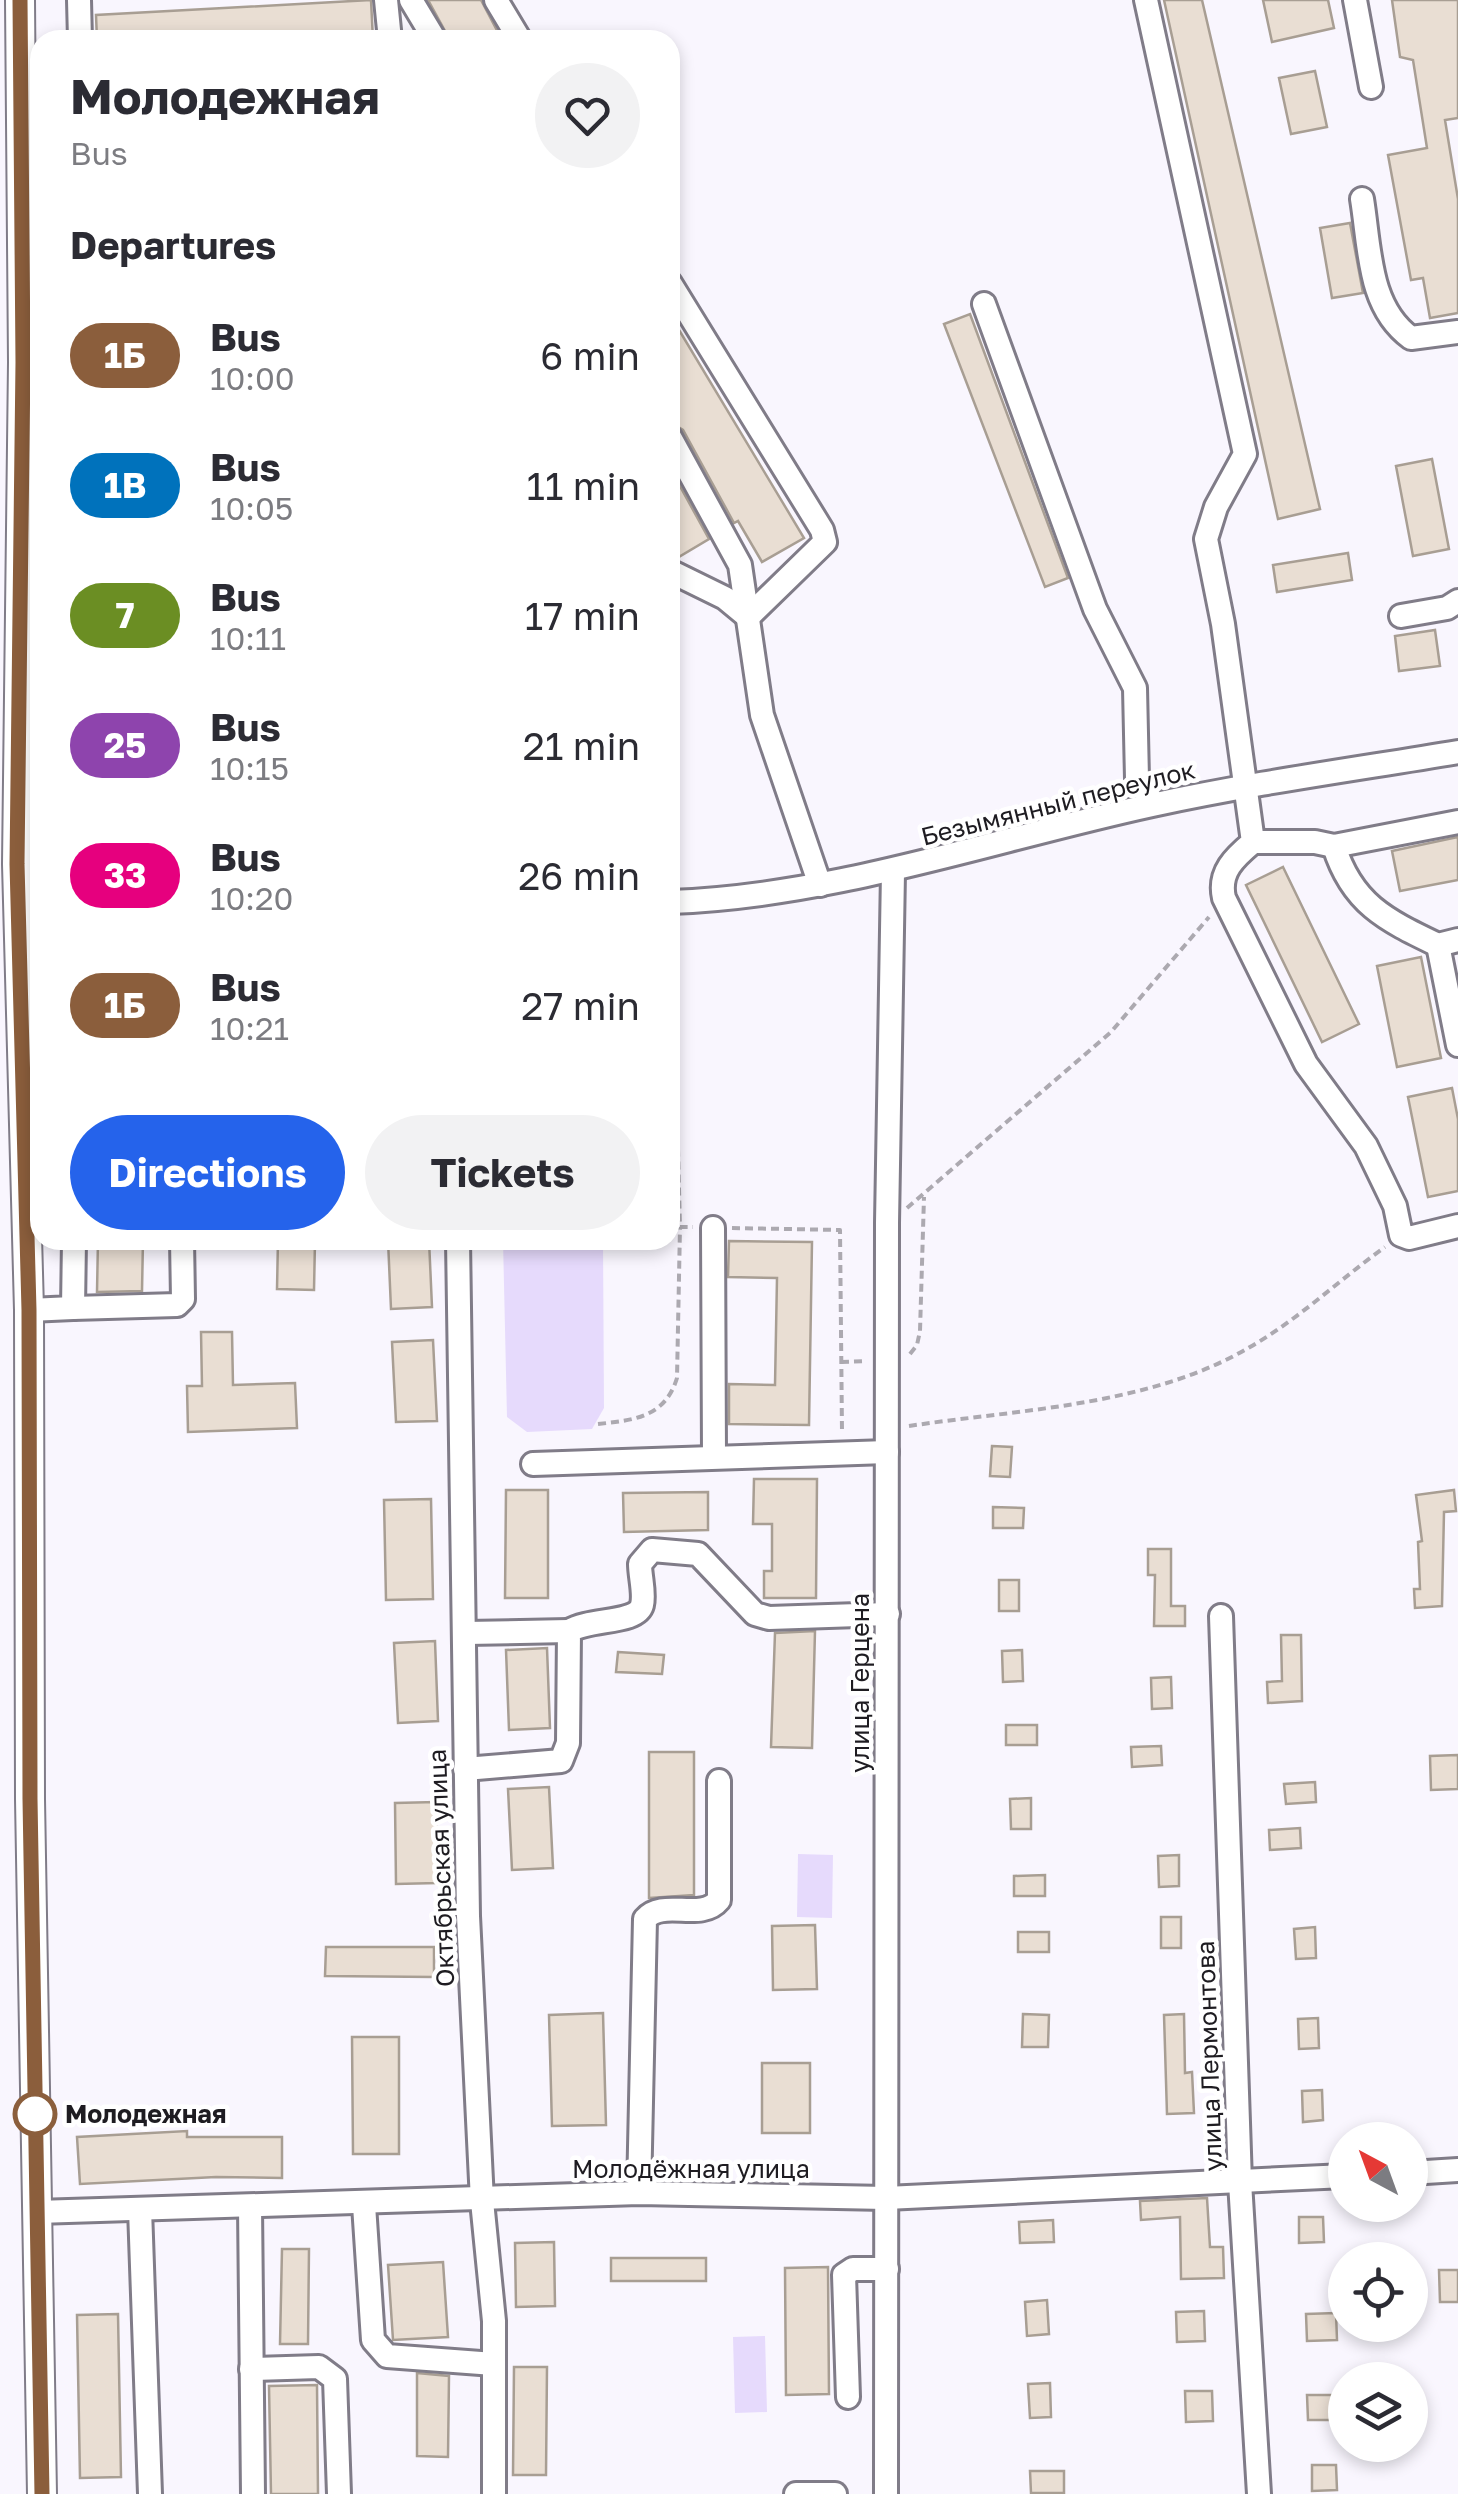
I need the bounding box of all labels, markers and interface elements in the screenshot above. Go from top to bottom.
button: heart [535,63,640,168]
text: Молодежная [70,67,380,125]
text: Bus [70,134,128,172]
text: Departures [70,222,276,267]
text: Bus [210,314,281,359]
text: 6 min [540,333,640,378]
text: 1Б [104,334,146,376]
text: 10:00 [210,359,295,397]
text: Bus [210,444,281,489]
text: 11 min [526,463,640,508]
text: 1В [104,464,146,506]
text: 10:05 [210,489,293,527]
text: Bus [210,574,281,619]
text: 17 min [525,593,640,638]
text: 7 [115,594,135,636]
text: 10:11 [210,619,286,657]
text: Bus [210,704,281,749]
text: 21 min [523,723,640,768]
text: 25 [104,724,146,766]
text: 10:15 [210,749,289,787]
street label: Безымянный переулок [918,753,1198,852]
text: Bus [210,834,281,879]
text: 26 min [518,853,640,898]
text: 33 [104,854,146,896]
text: 10:20 [210,879,293,917]
text: Bus [210,964,281,1009]
text: 27 min [521,983,640,1028]
text: 1Б [104,984,146,1026]
text: 10:21 [210,1009,289,1047]
button: Directions [70,1115,345,1230]
button: Tickets [365,1115,640,1230]
street label: улица Герцена [844,1593,875,1773]
street label: Октябрьская улица [421,1748,460,1988]
street label: улица Лермонтова [1189,1940,1228,2172]
marker: Молодежная [14,2093,56,2135]
place label: Молодежная [65,2098,226,2129]
north arrow [1328,2122,1428,2222]
map controls [1328,2122,1428,2462]
street label: Молодёжная улица [572,2153,810,2184]
button: locate [1328,2242,1428,2342]
button: layers [1328,2362,1428,2462]

